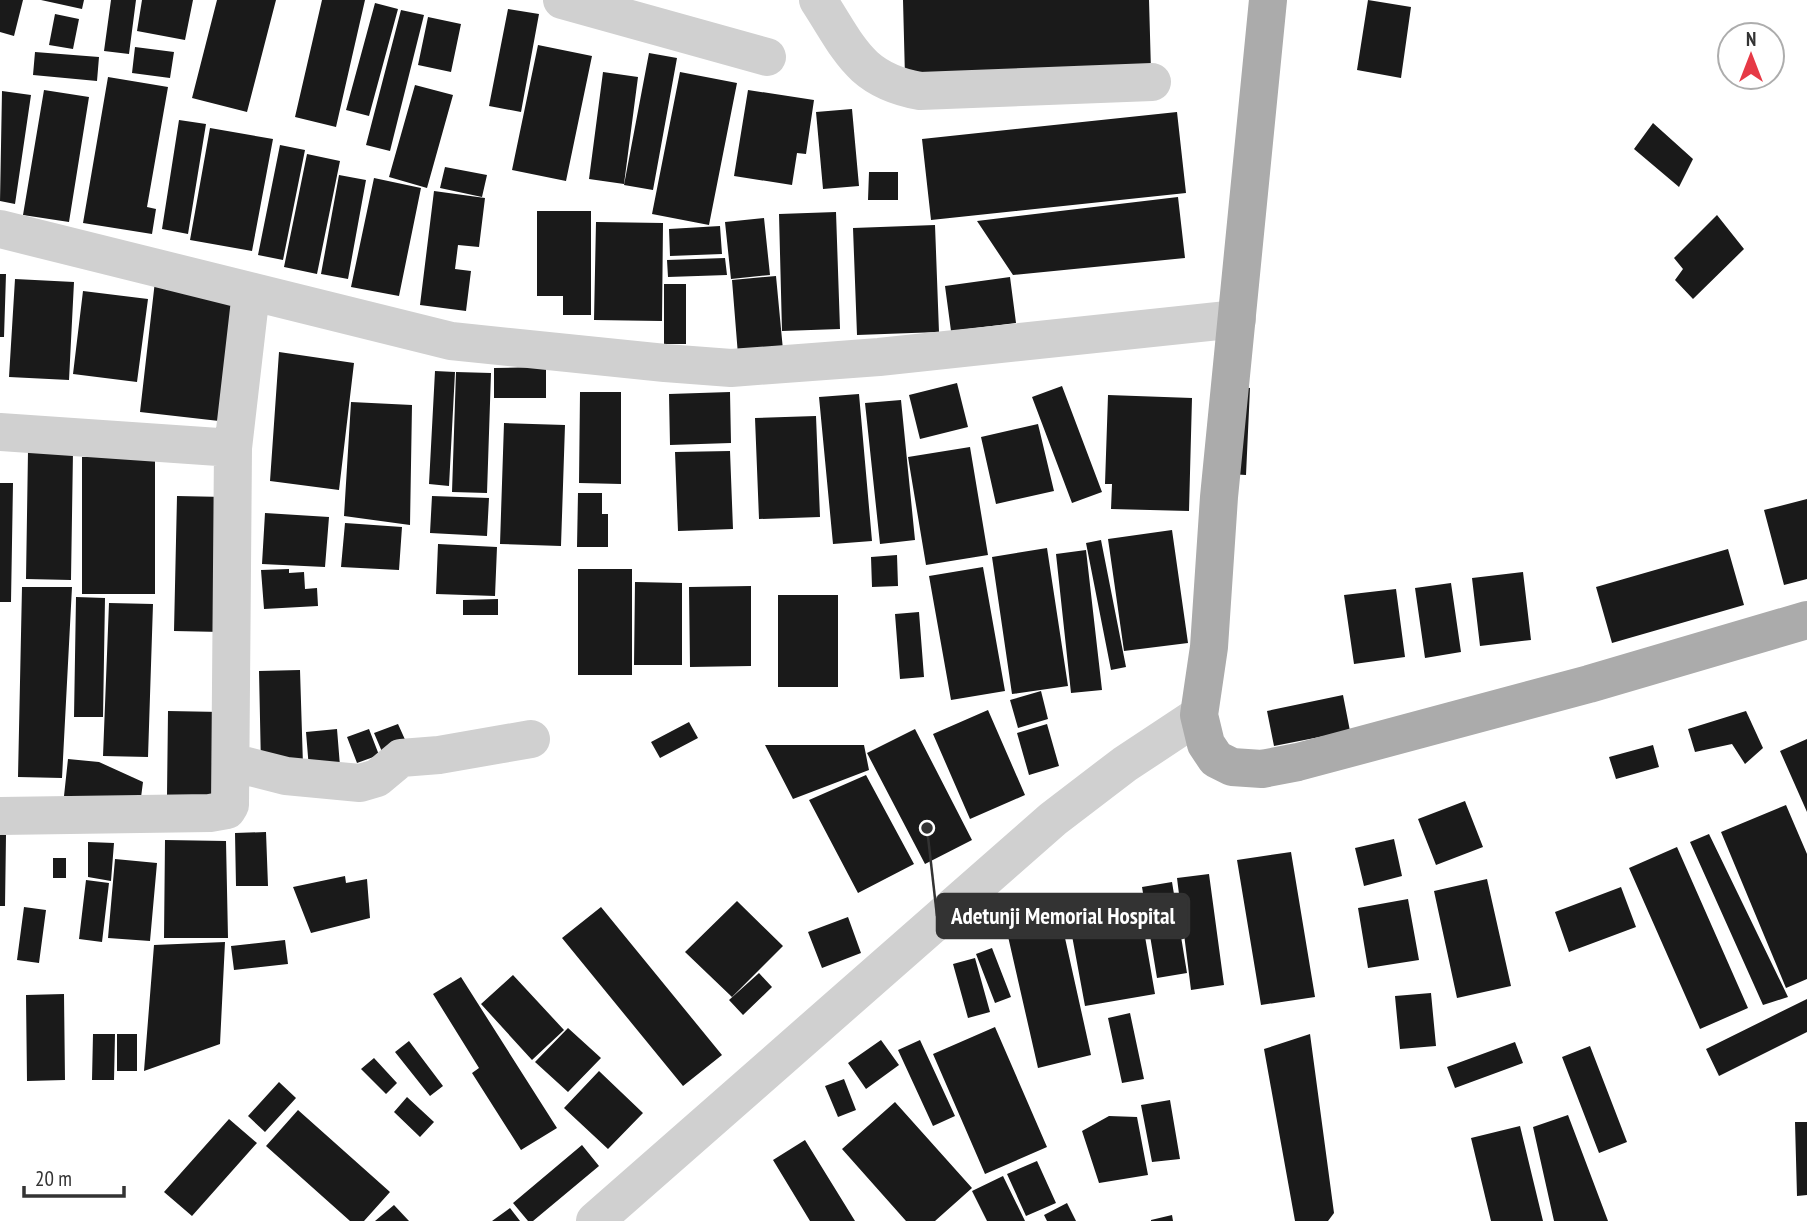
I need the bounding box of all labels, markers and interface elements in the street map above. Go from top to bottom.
north arrow [1716,21,1786,91]
text: N [1746,27,1756,51]
callout: Adetunji Memorial Hospital [937,894,1189,938]
text: Adetunji Memorial Hospital [950,901,1175,930]
scale bar [24,1154,124,1198]
text: 20 m [35,1165,72,1192]

